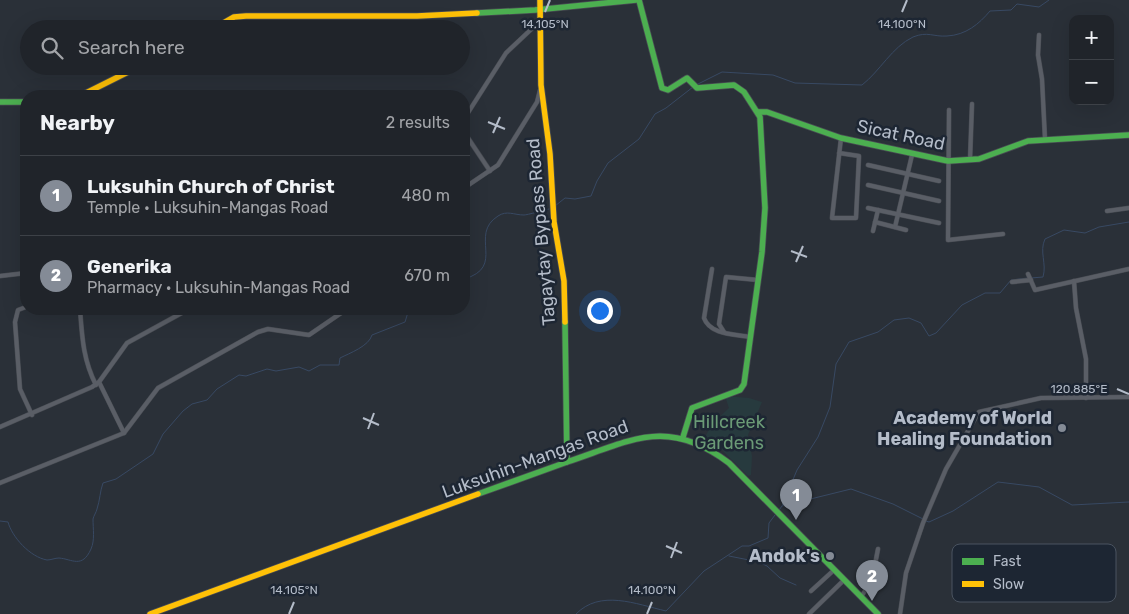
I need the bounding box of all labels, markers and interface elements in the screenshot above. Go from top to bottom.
map controls [1069,15,1114,105]
button: + [1069,15,1114,60]
text: 14.105°N [521,17,569,31]
text: 14.100°N [878,17,926,31]
search box [20,20,470,75]
icon: search [38,34,66,62]
text: Search here [78,36,185,59]
button: − [1069,60,1114,105]
text: Nearby [40,110,115,135]
text: 2 results [386,113,450,132]
street label: Sicat Road [855,115,947,155]
street label: Tagaytay Bypass Road [522,138,560,326]
text: Luksuhin Church of Christ [87,175,335,198]
text: 1 [52,186,60,205]
text: 480 m [402,186,450,205]
text: Temple · Luksuhin-Mangas Road [87,198,328,217]
text: Generika [87,255,172,278]
text: 2 [51,266,61,285]
text: 670 m [404,266,450,285]
text: Pharmacy · Luksuhin-Mangas Road [87,278,350,297]
your location [587,298,613,324]
text: 120.885°E [1051,382,1107,396]
place label: Academy of World Healing Foundation [877,407,1052,450]
park label: Hillcreek Gardens [693,411,766,454]
street label: Luksuhin-Mangas Road [439,415,631,503]
marker: Academy of World Healing Foundation [1056,422,1068,434]
pin: 1 [780,479,812,520]
legend [952,544,1116,602]
place label: Andok's [749,545,820,567]
marker: Andok's [824,550,836,562]
text: Fast [993,553,1022,570]
pin: 2 [856,560,888,601]
text: Slow [993,576,1024,593]
text: 14.105°N [270,583,318,597]
text: 14.100°N [628,583,676,597]

